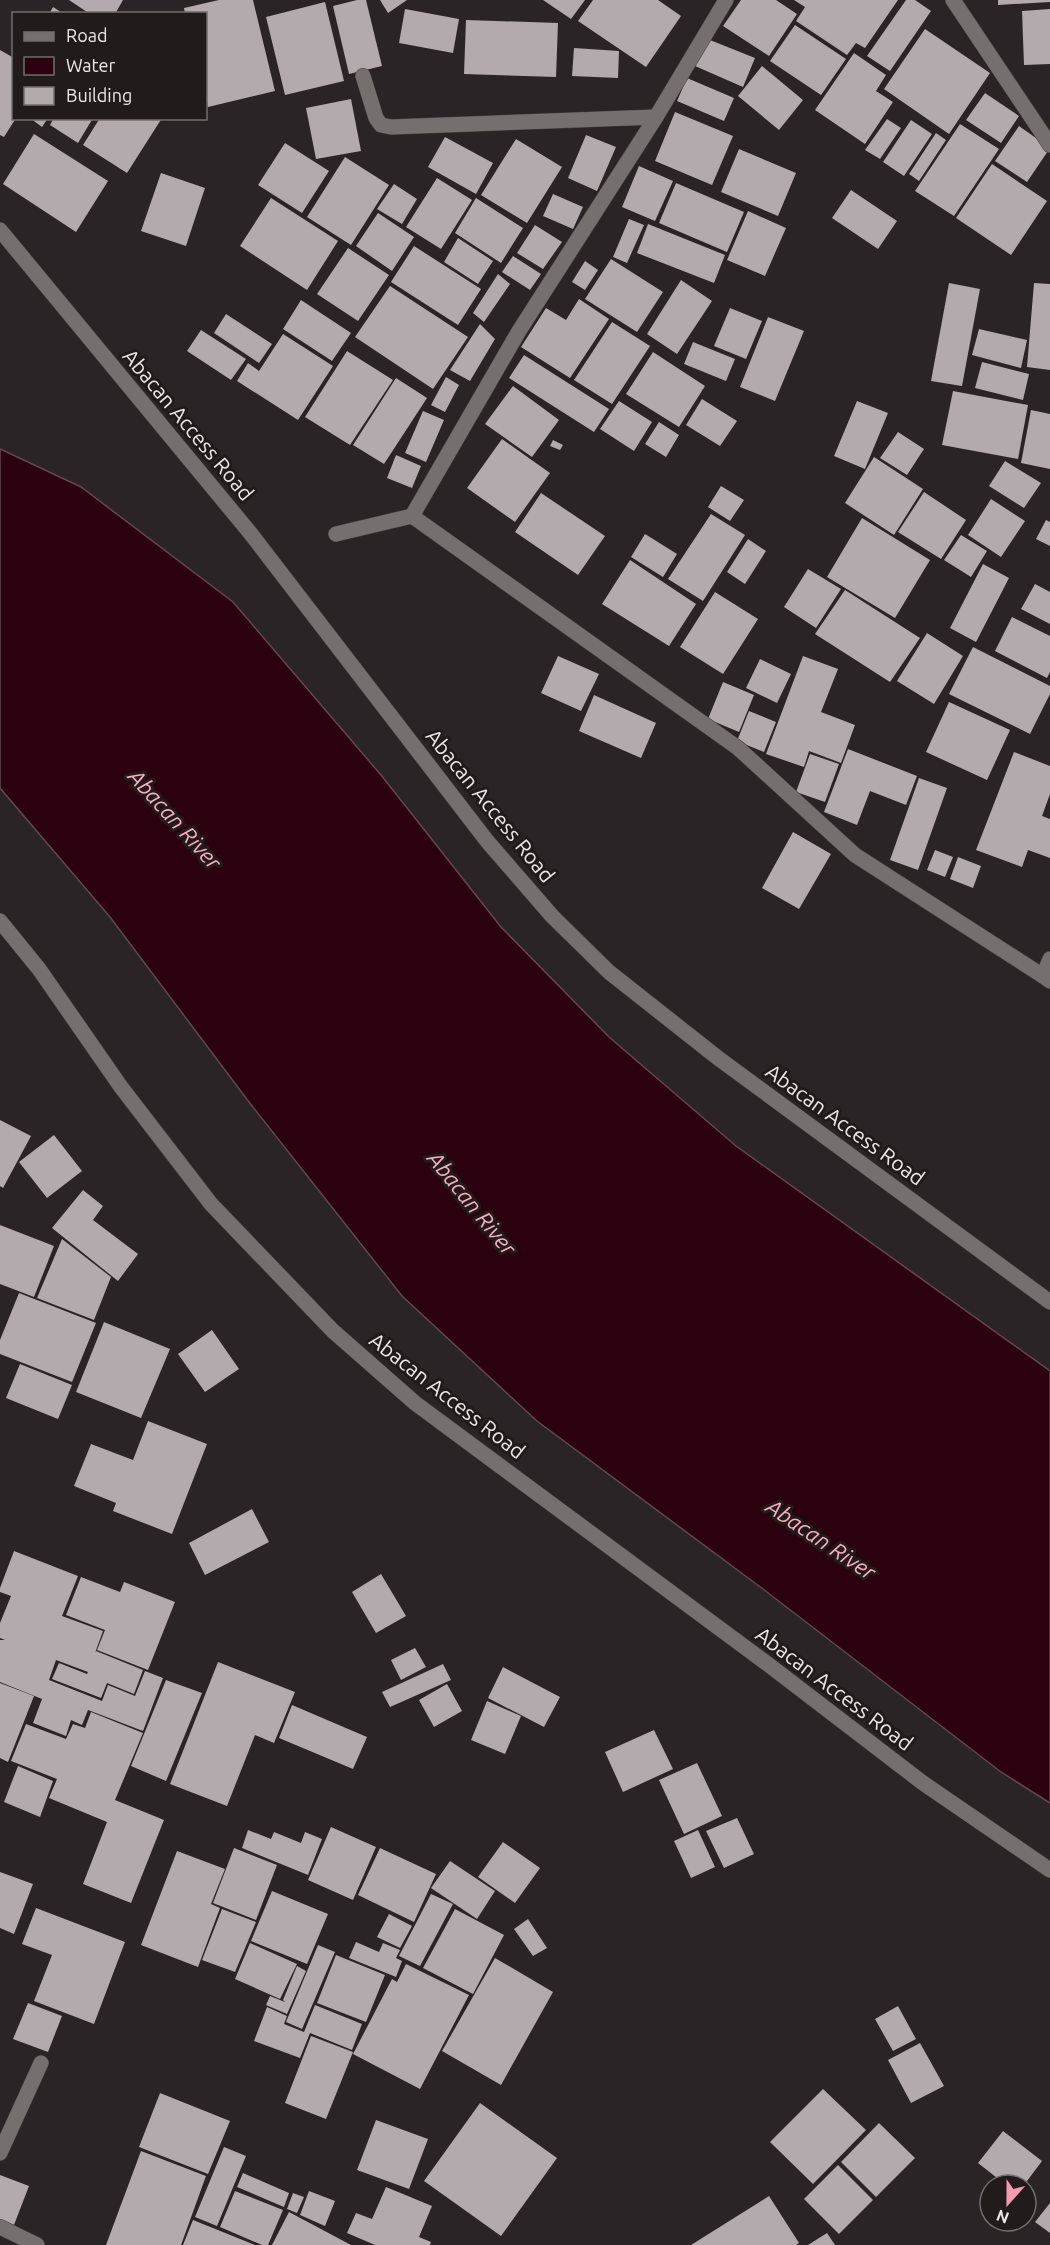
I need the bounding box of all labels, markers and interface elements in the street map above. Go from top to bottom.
legend [12,12,207,120]
text: Road [66,25,108,45]
text: Water [66,55,116,75]
text: Building [66,85,132,105]
street label: Abacan Access Road [118,344,259,505]
street label: Abacan Access Road [422,724,560,887]
water label: Abacan River [123,763,227,874]
street label: Abacan Access Road [762,1059,930,1190]
water label: Abacan River [422,1145,522,1260]
street label: Abacan Access Road [365,1327,530,1463]
water label: Abacan River [761,1492,881,1585]
street label: Abacan Access Road [751,1621,918,1755]
north arrow [978,2173,1038,2233]
text: N [994,2206,1011,2228]

